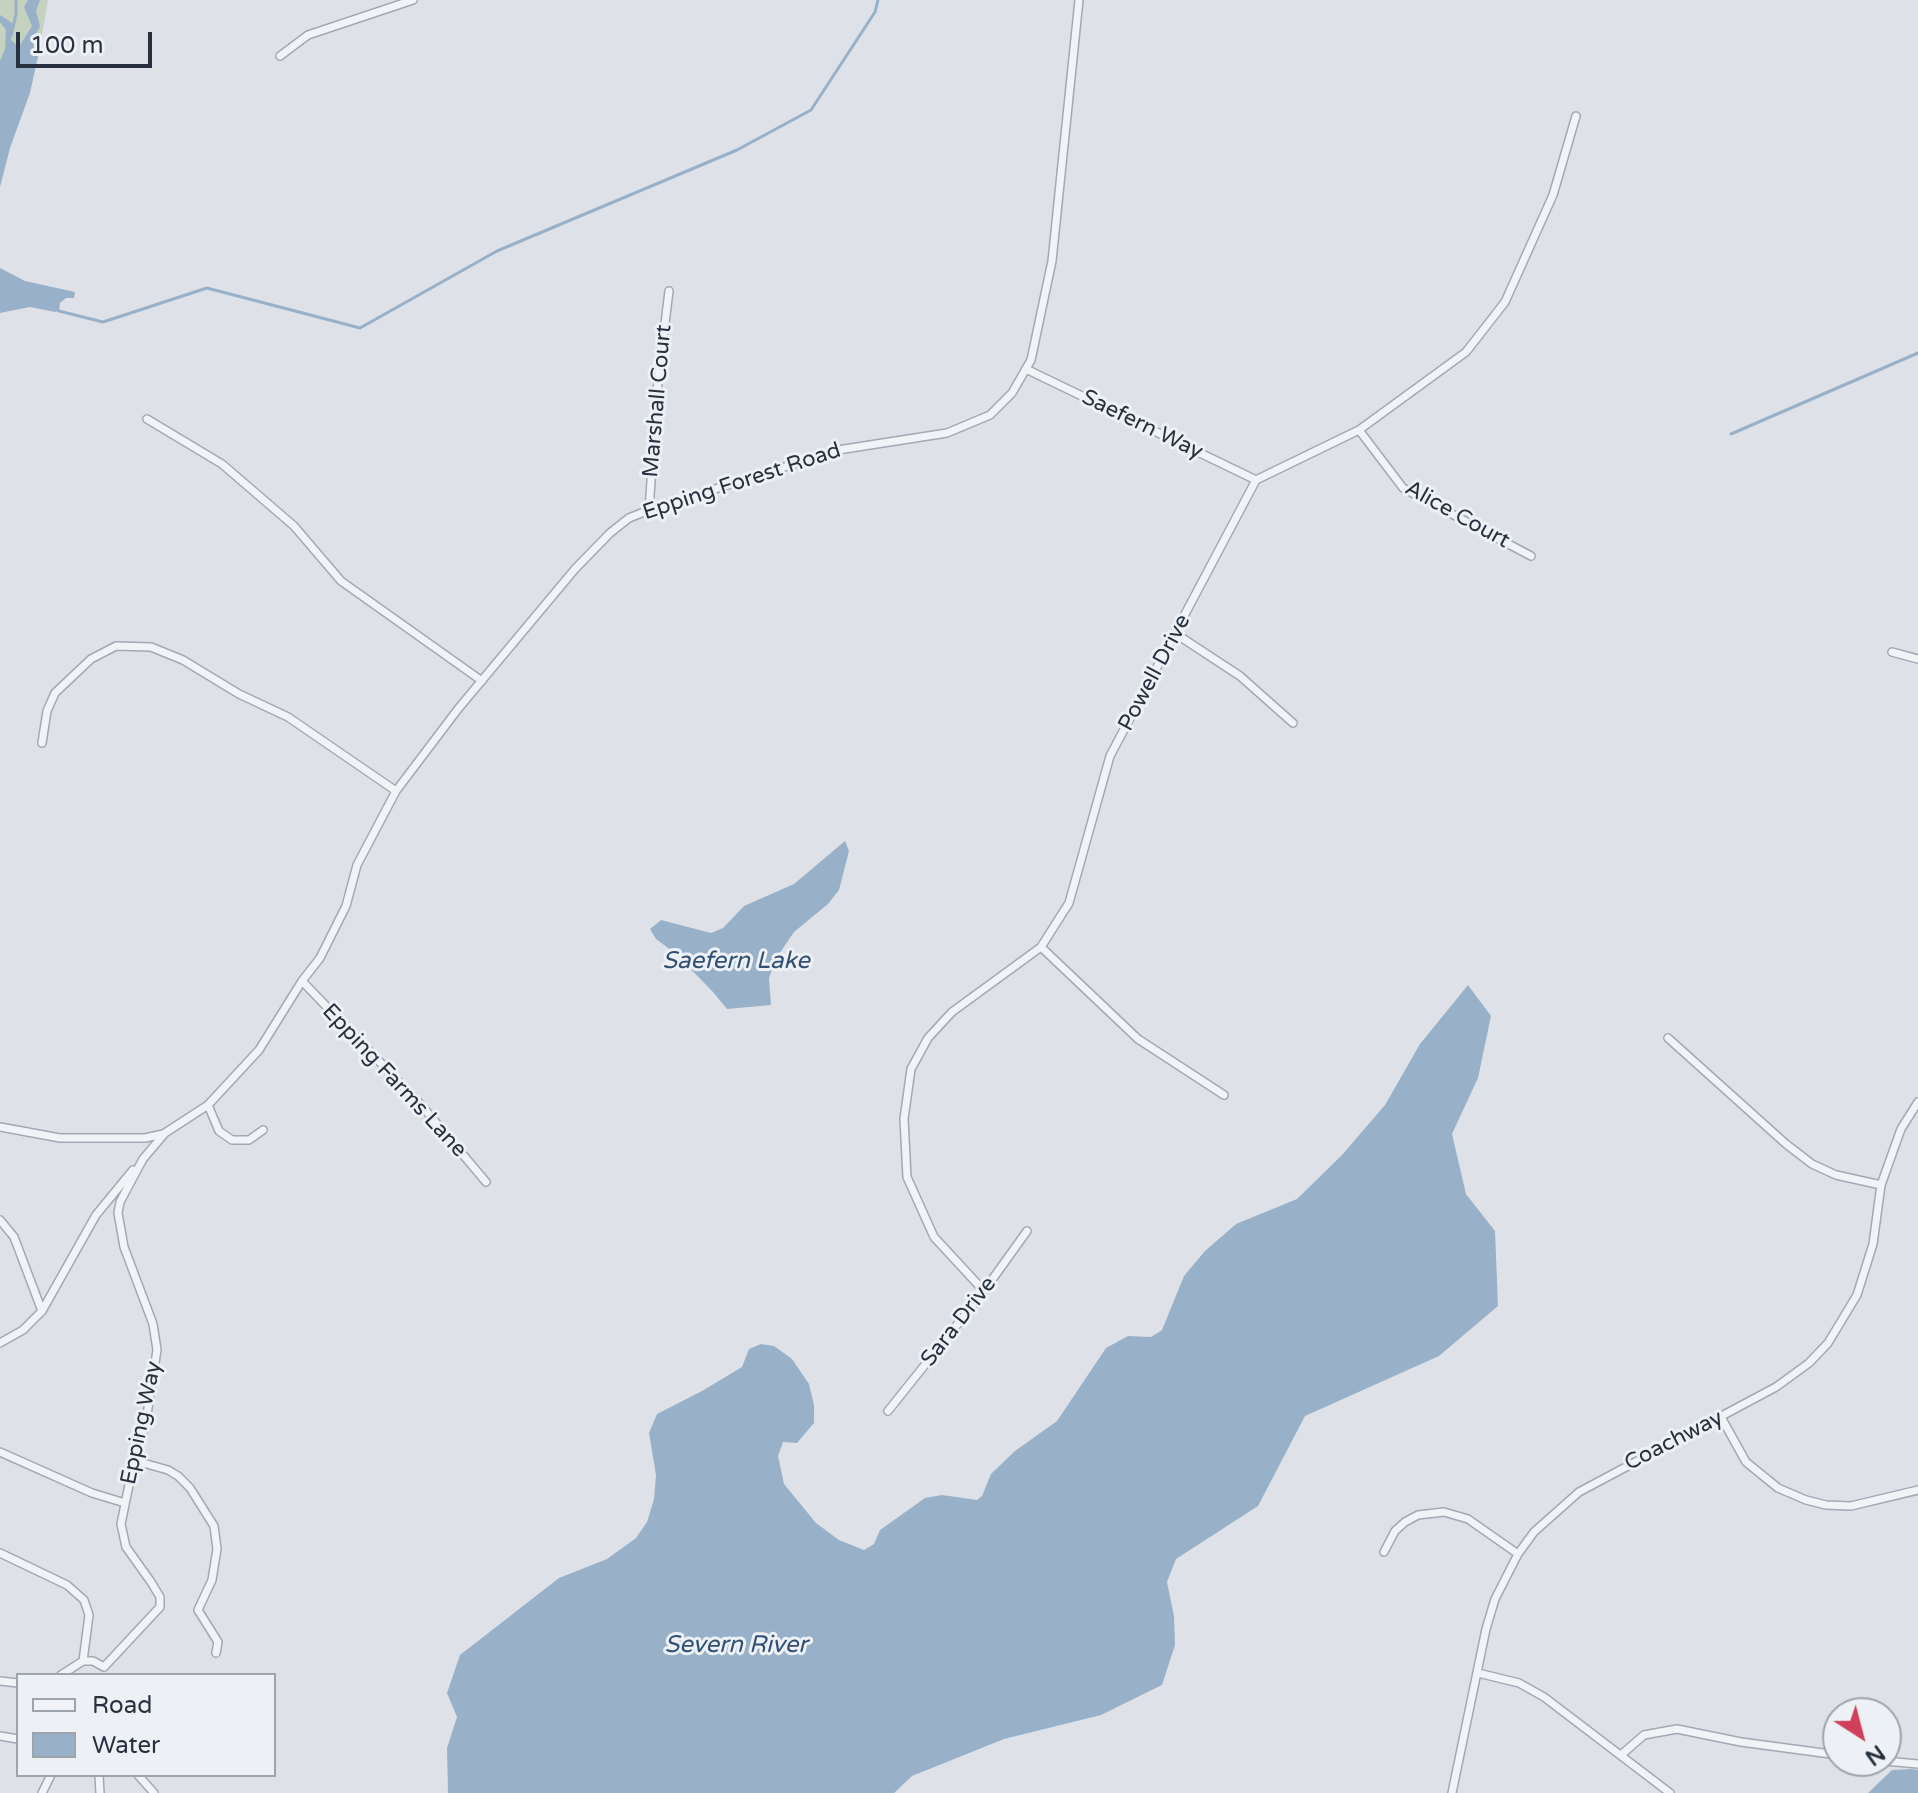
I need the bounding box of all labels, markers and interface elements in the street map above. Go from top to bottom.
scale bar [20,16,156,66]
text: 100 m [30,31,104,60]
street label: Marshall Court [638,323,678,479]
street label: Saefern Way [1077,384,1207,466]
street label: Epping Forest Road [640,438,844,526]
street label: Alice Court [1400,475,1514,555]
street label: Powell Drive [1113,610,1197,736]
water label: Saefern Lake [662,948,810,976]
street label: Epping Farms Lane [316,999,472,1163]
street label: Sara Drive [916,1272,1002,1372]
street label: Epping Way [116,1359,168,1487]
street label: Coachway [1620,1405,1728,1477]
water label: Severn River [665,1632,807,1660]
legend [16,1673,276,1777]
text: Road [92,1691,152,1720]
north arrow [1822,1697,1902,1777]
text: Water [92,1731,160,1760]
text: N [1860,1739,1890,1771]

